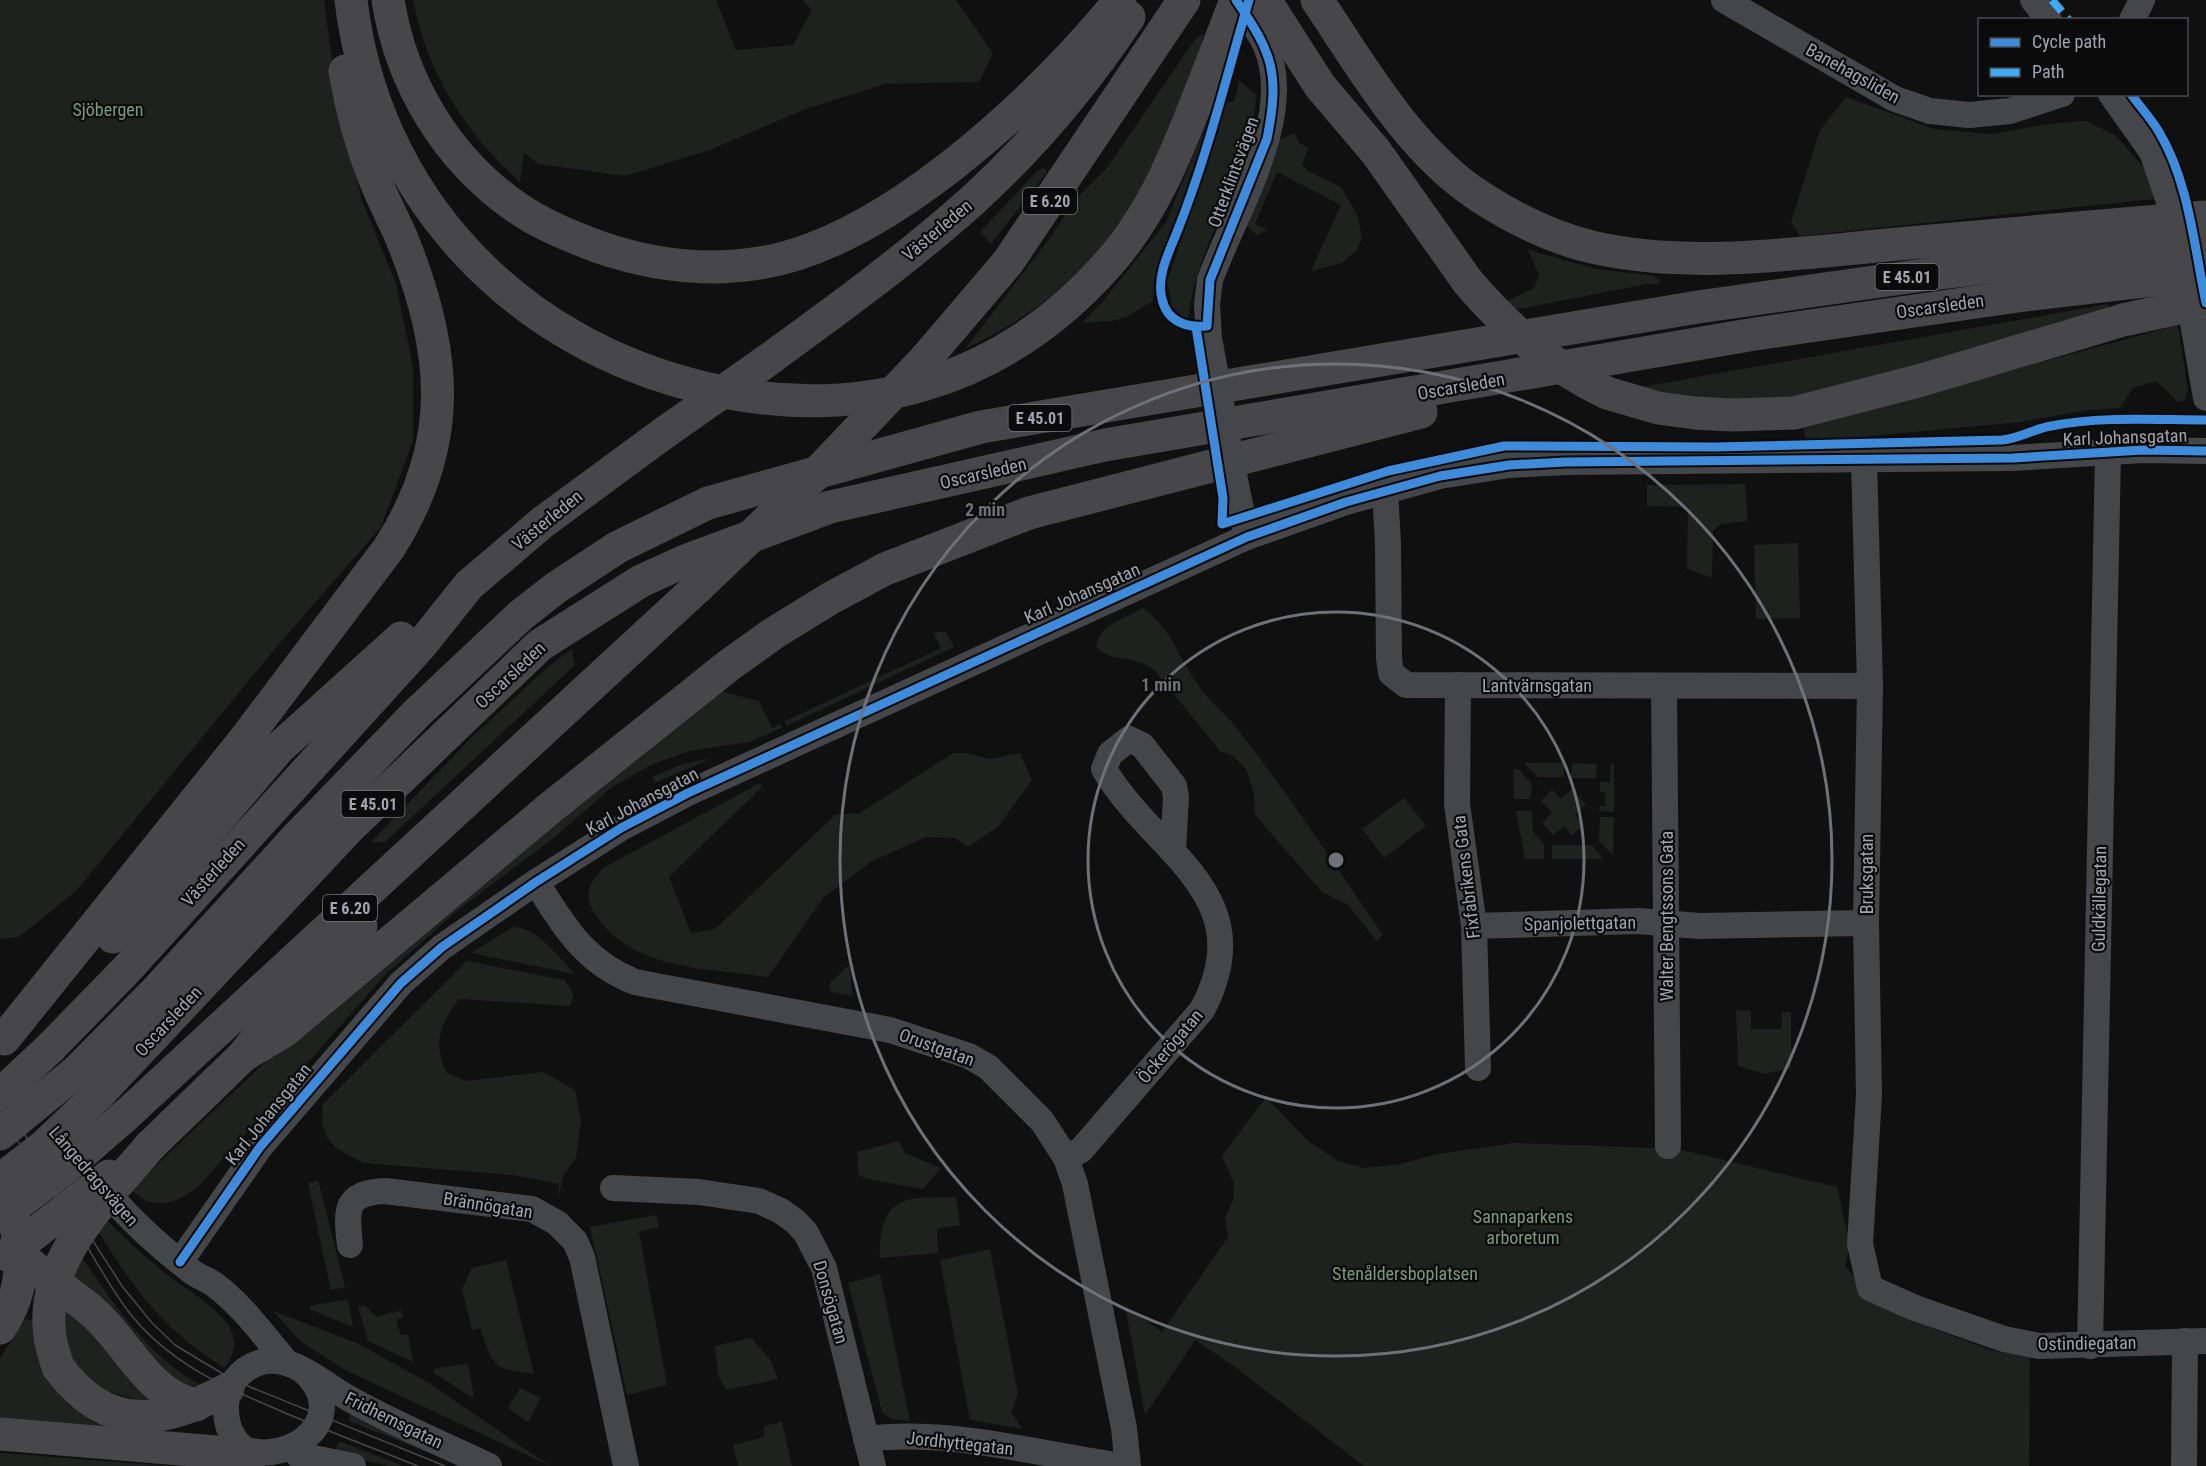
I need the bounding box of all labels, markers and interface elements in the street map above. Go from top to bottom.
legend [1978,18,2188,96]
text: Cycle path [2032,31,2106,52]
street label: Banehagsliden [1802,39,1904,107]
text: Path [2032,61,2065,82]
park label: Sjöbergen [72,99,144,120]
street label: Otterklintsvägen [1203,114,1263,230]
road number: E 6.20 [1023,188,1077,214]
street label: Västerleden [898,195,976,265]
road number: E 45.01 [1876,264,1938,290]
street label: Oscarsleden [1895,289,1985,323]
street label: Oscarsleden [1416,368,1506,404]
road number: E 45.01 [1008,405,1072,431]
street label: Karl Johansgatan [2062,424,2188,450]
street label: Oscarsleden [938,453,1028,493]
street label: Västerleden [508,485,586,555]
text: 2 min [965,499,1005,520]
street label: Karl Johansgatan [1021,558,1143,628]
street label: Oscarsleden [471,637,549,713]
text: 1 min [1141,674,1181,695]
street label: Lantvärnsgatan [1482,675,1592,696]
street label: Karl Johansgatan [582,763,702,839]
road number: E 45.01 [342,791,404,817]
street label: Fixfabrikens Gata [1448,814,1484,940]
street label: Walter Bengtssons Gata [1656,831,1677,1001]
street label: Västerleden [177,834,249,910]
street label: Bruksgatan [1856,834,1877,914]
street label: Guldkällegatan [2088,846,2110,952]
centre of rings [1326,850,1346,870]
road number: E 6.20 [323,895,377,921]
street label: Spanjolettgatan [1524,912,1636,934]
street label: Oscarsleden [130,982,206,1060]
street label: Öckerögatan [1133,1005,1207,1087]
street label: Orustgatan [896,1024,978,1070]
street label: Karl Johansgatan [221,1059,315,1169]
street label: Långedragsvägen [45,1122,143,1230]
street label: Brännögatan [442,1188,534,1222]
park label: Sannaparkens arboretum [1473,1206,1573,1248]
street label: Donsögatan [809,1258,853,1346]
park label: Stenåldersboplatsen [1332,1263,1478,1284]
street label: Ostindiegatan [2037,1332,2137,1354]
street label: Fridhemsgatan [342,1387,446,1453]
street label: Jordhyttegatan [905,1427,1015,1459]

